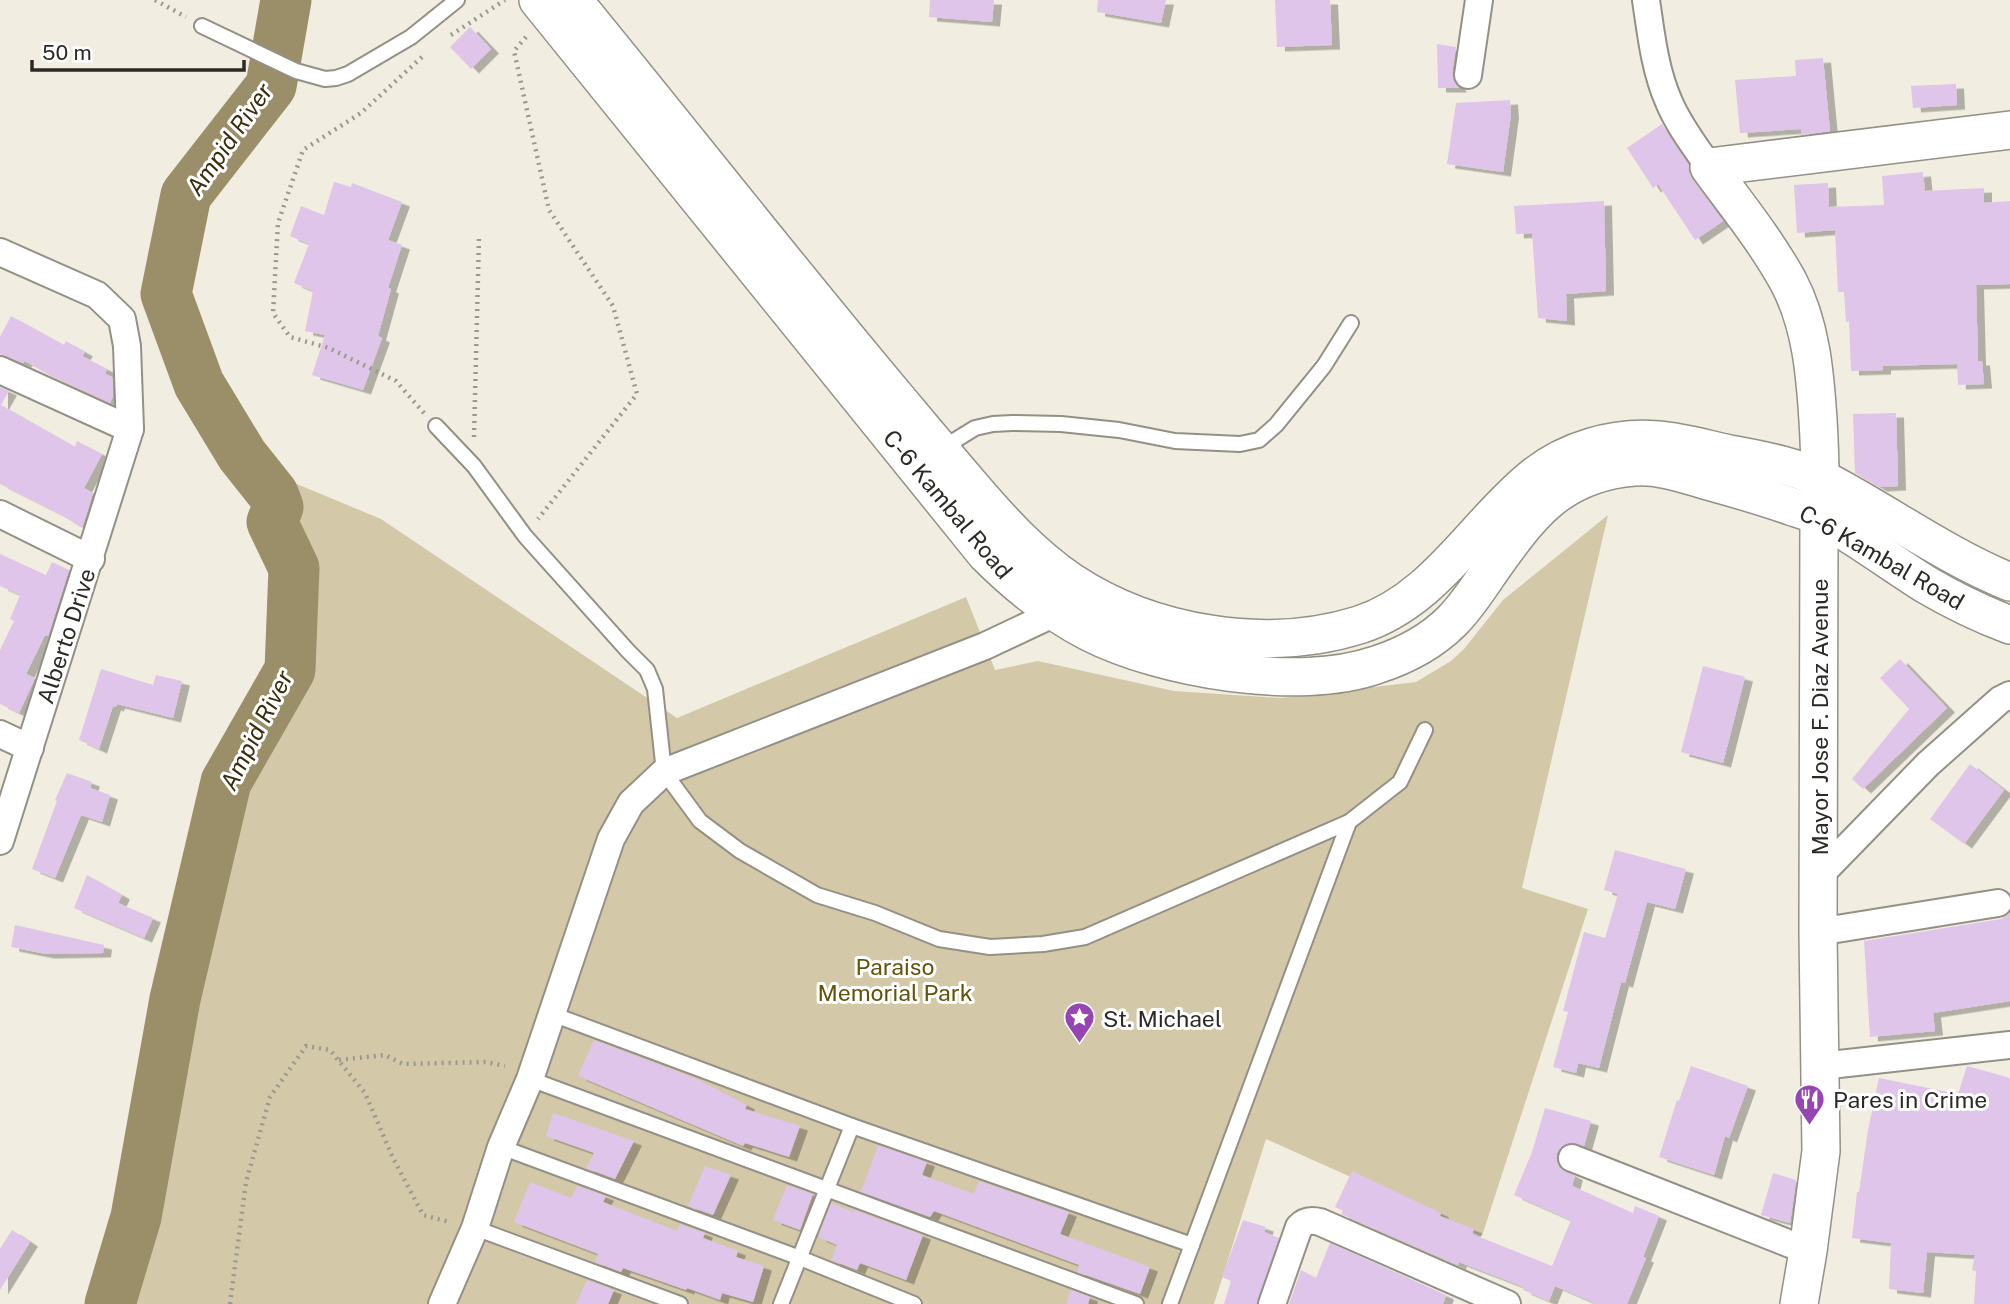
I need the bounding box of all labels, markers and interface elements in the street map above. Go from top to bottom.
scale bar [32,28,243,72]
text: 50 m [42,40,92,65]
water label: Ampid River [180,77,278,200]
street label: C-6 Kambal Road [878,424,1018,584]
street label: C-6 Kambal Road [1795,499,1969,615]
street label: Alberto Drive [31,565,101,707]
street label: Mayor Jose F. Diaz Avenue [1806,578,1833,856]
water label: Ampid River [214,665,299,794]
park label: Paraiso Memorial Park [817,953,973,1006]
place icon: St. Michael [1063,1001,1097,1045]
place label: St. Michael [1103,1005,1222,1032]
restaurant icon: Pares in Crime [1793,1082,1827,1126]
place label: Pares in Crime [1833,1086,1987,1113]

